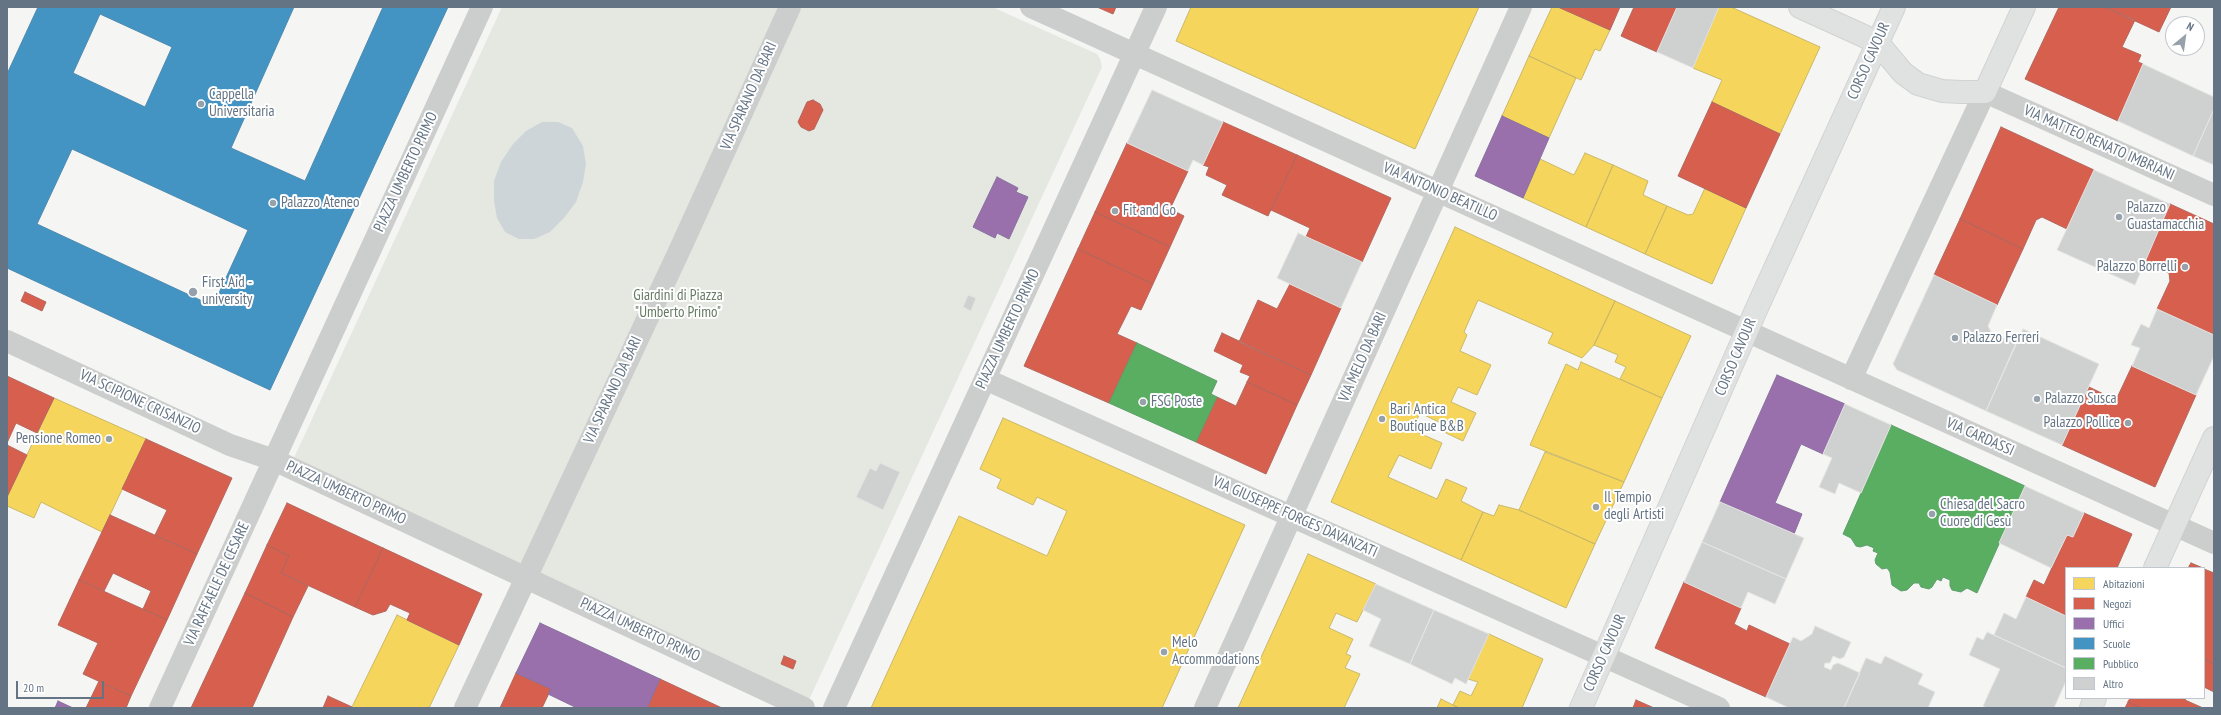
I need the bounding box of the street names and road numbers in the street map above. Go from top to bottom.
street label: CORSO CAVOUR [1844,20,1894,102]
street label: VIA SPARANO DA BARI [717,39,781,153]
street label: VIA MATTEO RENATO IMBRIANI [2021,102,2177,184]
street label: PIAZZA UMBERTO PRIMO [370,109,442,235]
street label: VIA ANTONIO BEATILLO [1380,159,1500,225]
street label: PIAZZA UMBERTO PRIMO [972,266,1044,392]
street label: VIA MELO DA BARI [1335,309,1391,405]
street label: CORSO CAVOUR [1712,315,1760,399]
street label: VIA SPARANO DA BARI [580,333,646,447]
street label: VIA SCIPIONE CRISANZIO [77,366,203,438]
street label: VIA CARDASSI [1943,414,2017,460]
street label: PIAZZA UMBERTO PRIMO [283,457,409,529]
street label: VIA GIUSEPPE FORGES DAVANZATI [1210,472,1380,562]
street label: VIA RAFFAELE DE CESARE [180,519,254,649]
street label: PIAZZA UMBERTO PRIMO [577,594,703,666]
street label: CORSO CAVOUR [1580,612,1630,694]

